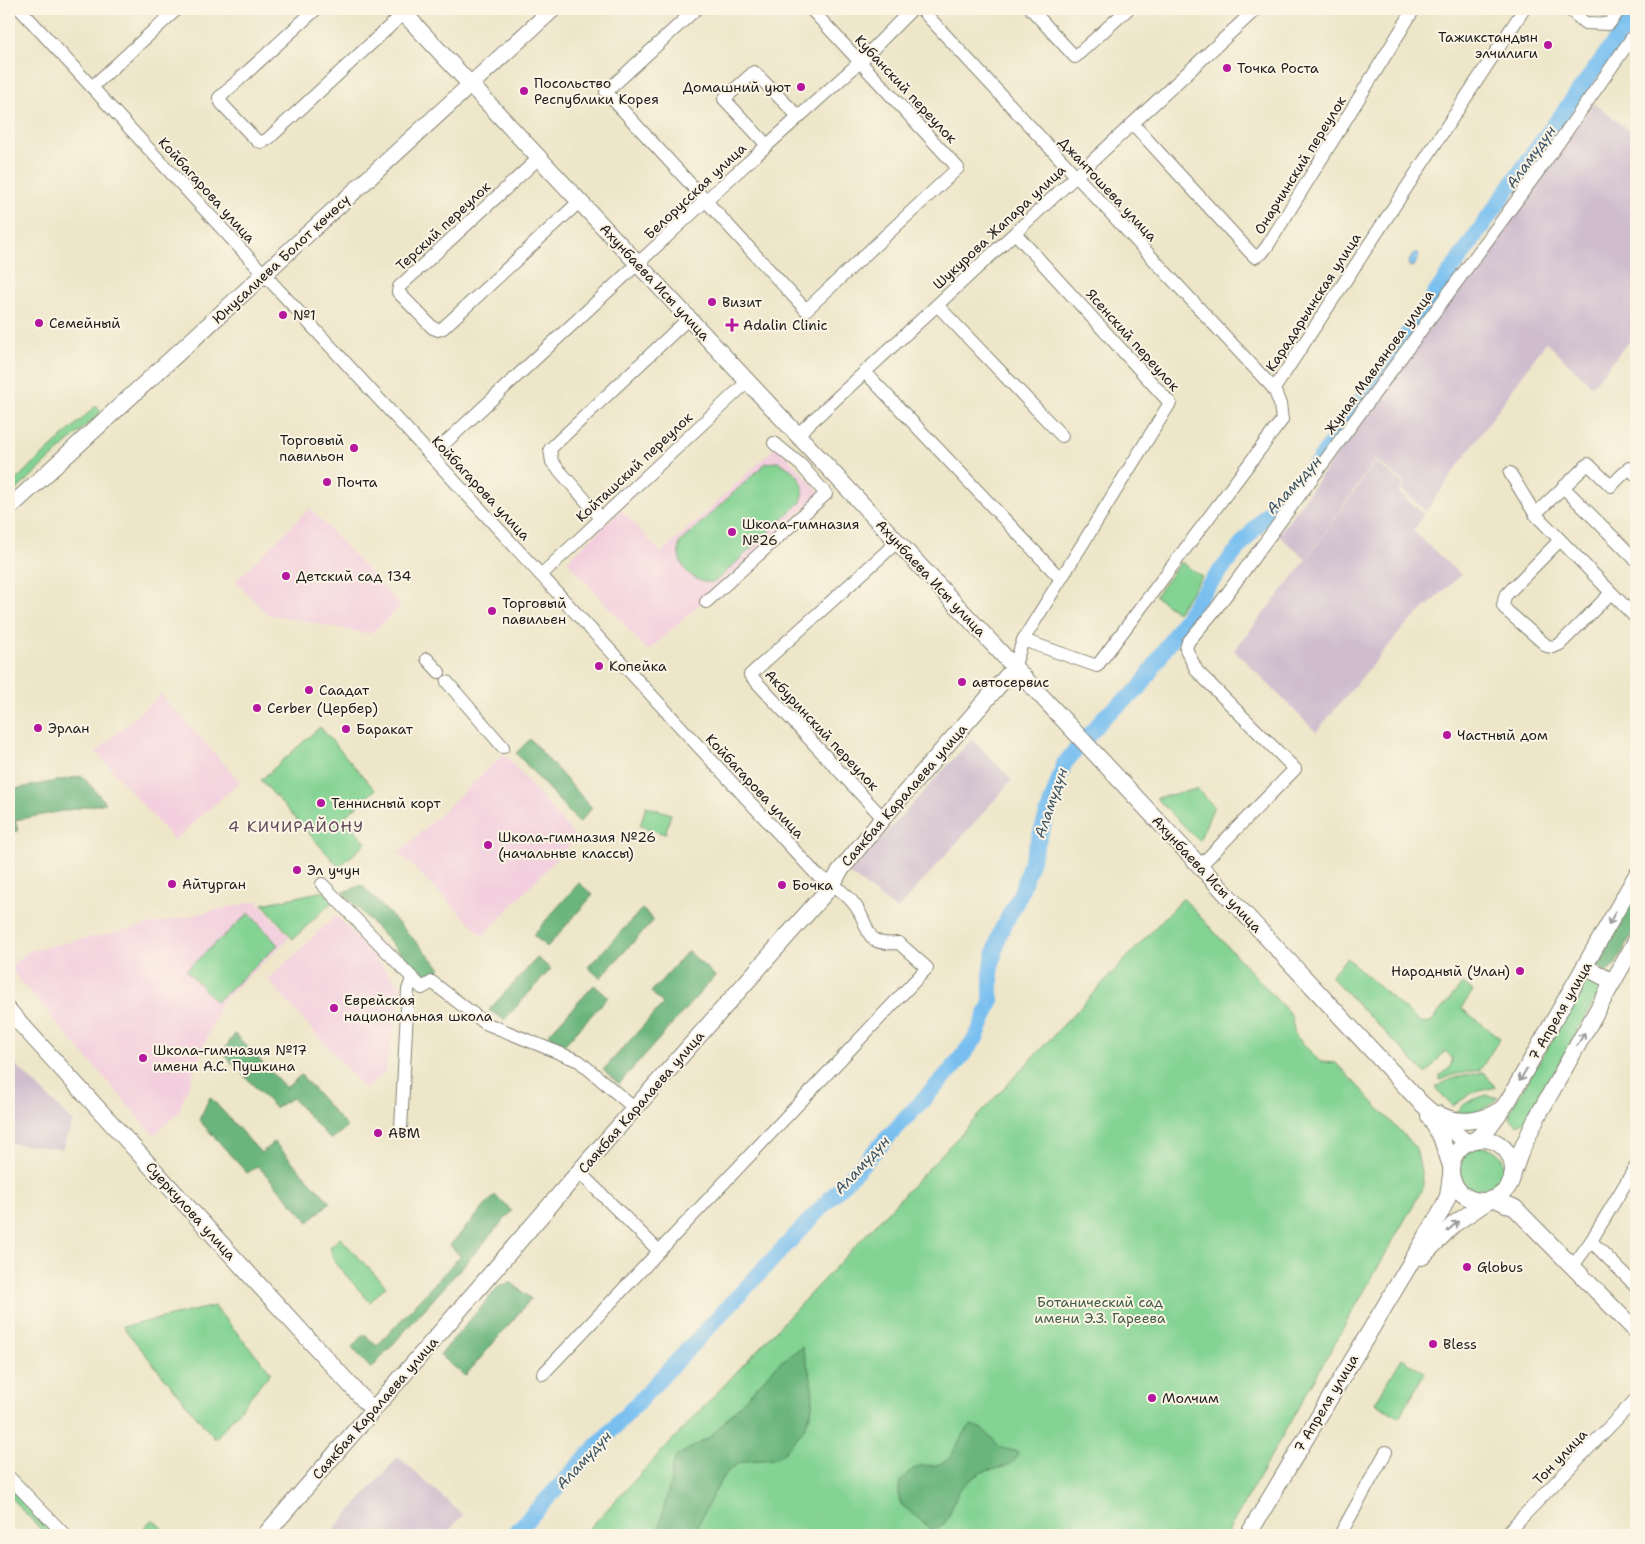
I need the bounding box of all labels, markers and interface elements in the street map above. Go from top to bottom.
place label: Тажикстандын элчилиги [1438,28,1538,62]
street label: Кубанский переулок [851,31,961,147]
marker: Тажикстандын элчилиги [1542,39,1554,51]
place label: Точка Роста [1237,59,1319,77]
marker: Точка Роста [1221,62,1233,74]
place label: Посольство Республики Корея [534,74,659,108]
place label: Домашний уют [683,78,792,96]
marker: Домашний уют [795,81,807,93]
marker: Посольство Республики Корея [518,85,530,97]
street label: Онарчинский переулок [1250,92,1350,238]
water label: Аламүдүн [1501,122,1561,192]
street label: Койбагарова улица [155,133,260,247]
street label: Джантошева улица [1055,133,1161,245]
street label: Белорусская улица [640,139,750,243]
street label: Шукурова Жапара улица [929,161,1069,293]
street label: Терский переулок [392,177,494,274]
street label: Юнусалиева Болот көчөсү [208,191,354,327]
street label: Ахунбаева Исы улица [596,220,714,344]
street label: Карадарьинская улица [1261,229,1365,375]
street label: Ясенский переулок [1082,285,1184,395]
street label: Жуная Мавлянова улица [1321,286,1438,438]
place label: Визит [722,293,763,311]
marker: Визит [706,296,718,308]
place label: №1 [293,306,316,324]
marker: №1 [277,309,289,321]
place label: Семейный [49,314,121,332]
place label: Adalin Clinic [743,316,828,334]
marker: Семейный [33,317,45,329]
marker: Adalin Clinic [725,318,739,332]
street label: Койташский переулок [572,408,697,526]
place label: Торговый павильон [279,431,344,465]
street label: Койбагарова улица [428,432,534,544]
marker: Торговый павильон [348,442,360,454]
water label: Аламүдүн [1262,451,1326,518]
place label: Почта [337,473,378,491]
marker: Почта [321,476,333,488]
place label: Школа-гимназия №26 [742,515,859,549]
street label: Ахунбаева Исы улица [872,516,990,640]
marker: Школа-гимназия №26 [726,526,738,538]
place label: Детский сад 134 [296,567,411,585]
marker: Детский сад 134 [280,570,292,582]
place label: Торговый павильен [502,594,566,628]
marker: Торговый павильен [486,605,498,617]
place label: Копейка [609,657,667,675]
marker: Копейка [593,660,605,672]
street label: Акбуринский переулок [761,666,883,795]
place label: автосервис [972,673,1049,691]
marker: автосервис [956,676,968,688]
place label: Саадат [319,681,370,699]
marker: Саадат [303,684,315,696]
place label: Cerber (Цербер) [267,699,378,717]
marker: Cerber (Цербер) [251,702,263,714]
place label: Эрлан [48,719,90,737]
place label: Баракат [356,720,414,738]
street label: Саякбая Каралаева улица [837,720,971,870]
marker: Эрлан [32,722,44,734]
marker: Баракат [340,723,352,735]
place label: Частный дом [1457,726,1548,744]
marker: Частный дом [1441,729,1453,741]
street label: Койбагарова улица [702,730,808,842]
water label: Аламүдүн [1030,765,1072,841]
place label: Теннисный корт [331,794,441,812]
marker: Теннисный корт [315,797,327,809]
street label: Ахунбаева Исы улица [1148,812,1266,936]
district label: 4 КИЧИРАЙОНУ [228,816,364,837]
place label: Школа-гимназия №26 (начальные классы) [498,828,656,862]
marker: Школа-гимназия №26 (начальные классы) [482,839,494,851]
place label: Эл учун [307,861,360,879]
marker: Эл учун [291,864,303,876]
place label: Айтурган [182,875,246,893]
place label: Бочка [792,876,833,894]
marker: Айтурган [166,878,178,890]
marker: Бочка [776,879,788,891]
one-way arrow [1607,911,1617,925]
street label: 7 Апреля улица [1524,958,1596,1064]
place label: Народный (Улан) [1391,962,1510,980]
marker: Народный (Улан) [1514,965,1526,977]
place label: Еврейская национальная школа [344,991,493,1025]
marker: Еврейская национальная школа [328,1002,340,1014]
street label: Саякбая Каралаева улица [574,1027,708,1177]
one-way arrow [1576,1031,1586,1046]
place label: Школа-гимназия №17 имени А.С. Пушкина [153,1041,307,1075]
marker: Школа-гимназия №17 имени А.С. Пушкина [137,1052,149,1064]
one-way arrow [1518,1067,1528,1081]
place label: ABM [388,1124,421,1142]
marker: ABM [372,1127,384,1139]
water label: Аламүдүн [830,1131,894,1198]
street label: Суеркулова улица [142,1158,240,1264]
one-way arrow [1447,1220,1460,1232]
place label: Globus [1477,1258,1523,1276]
marker: Globus [1461,1261,1473,1273]
park label: Ботанический сад имени Э.З. Гареева [1034,1293,1166,1327]
street label: Саякбая Каралаева улица [308,1333,442,1483]
place label: Bless [1443,1335,1477,1353]
marker: Bless [1427,1338,1439,1350]
street label: 7 Апреля улица [1290,1351,1362,1455]
place label: Молчим [1162,1389,1219,1407]
marker: Молчим [1146,1392,1158,1404]
street label: Тон улица [1529,1425,1591,1489]
water label: Аламүдүн [552,1426,616,1493]

